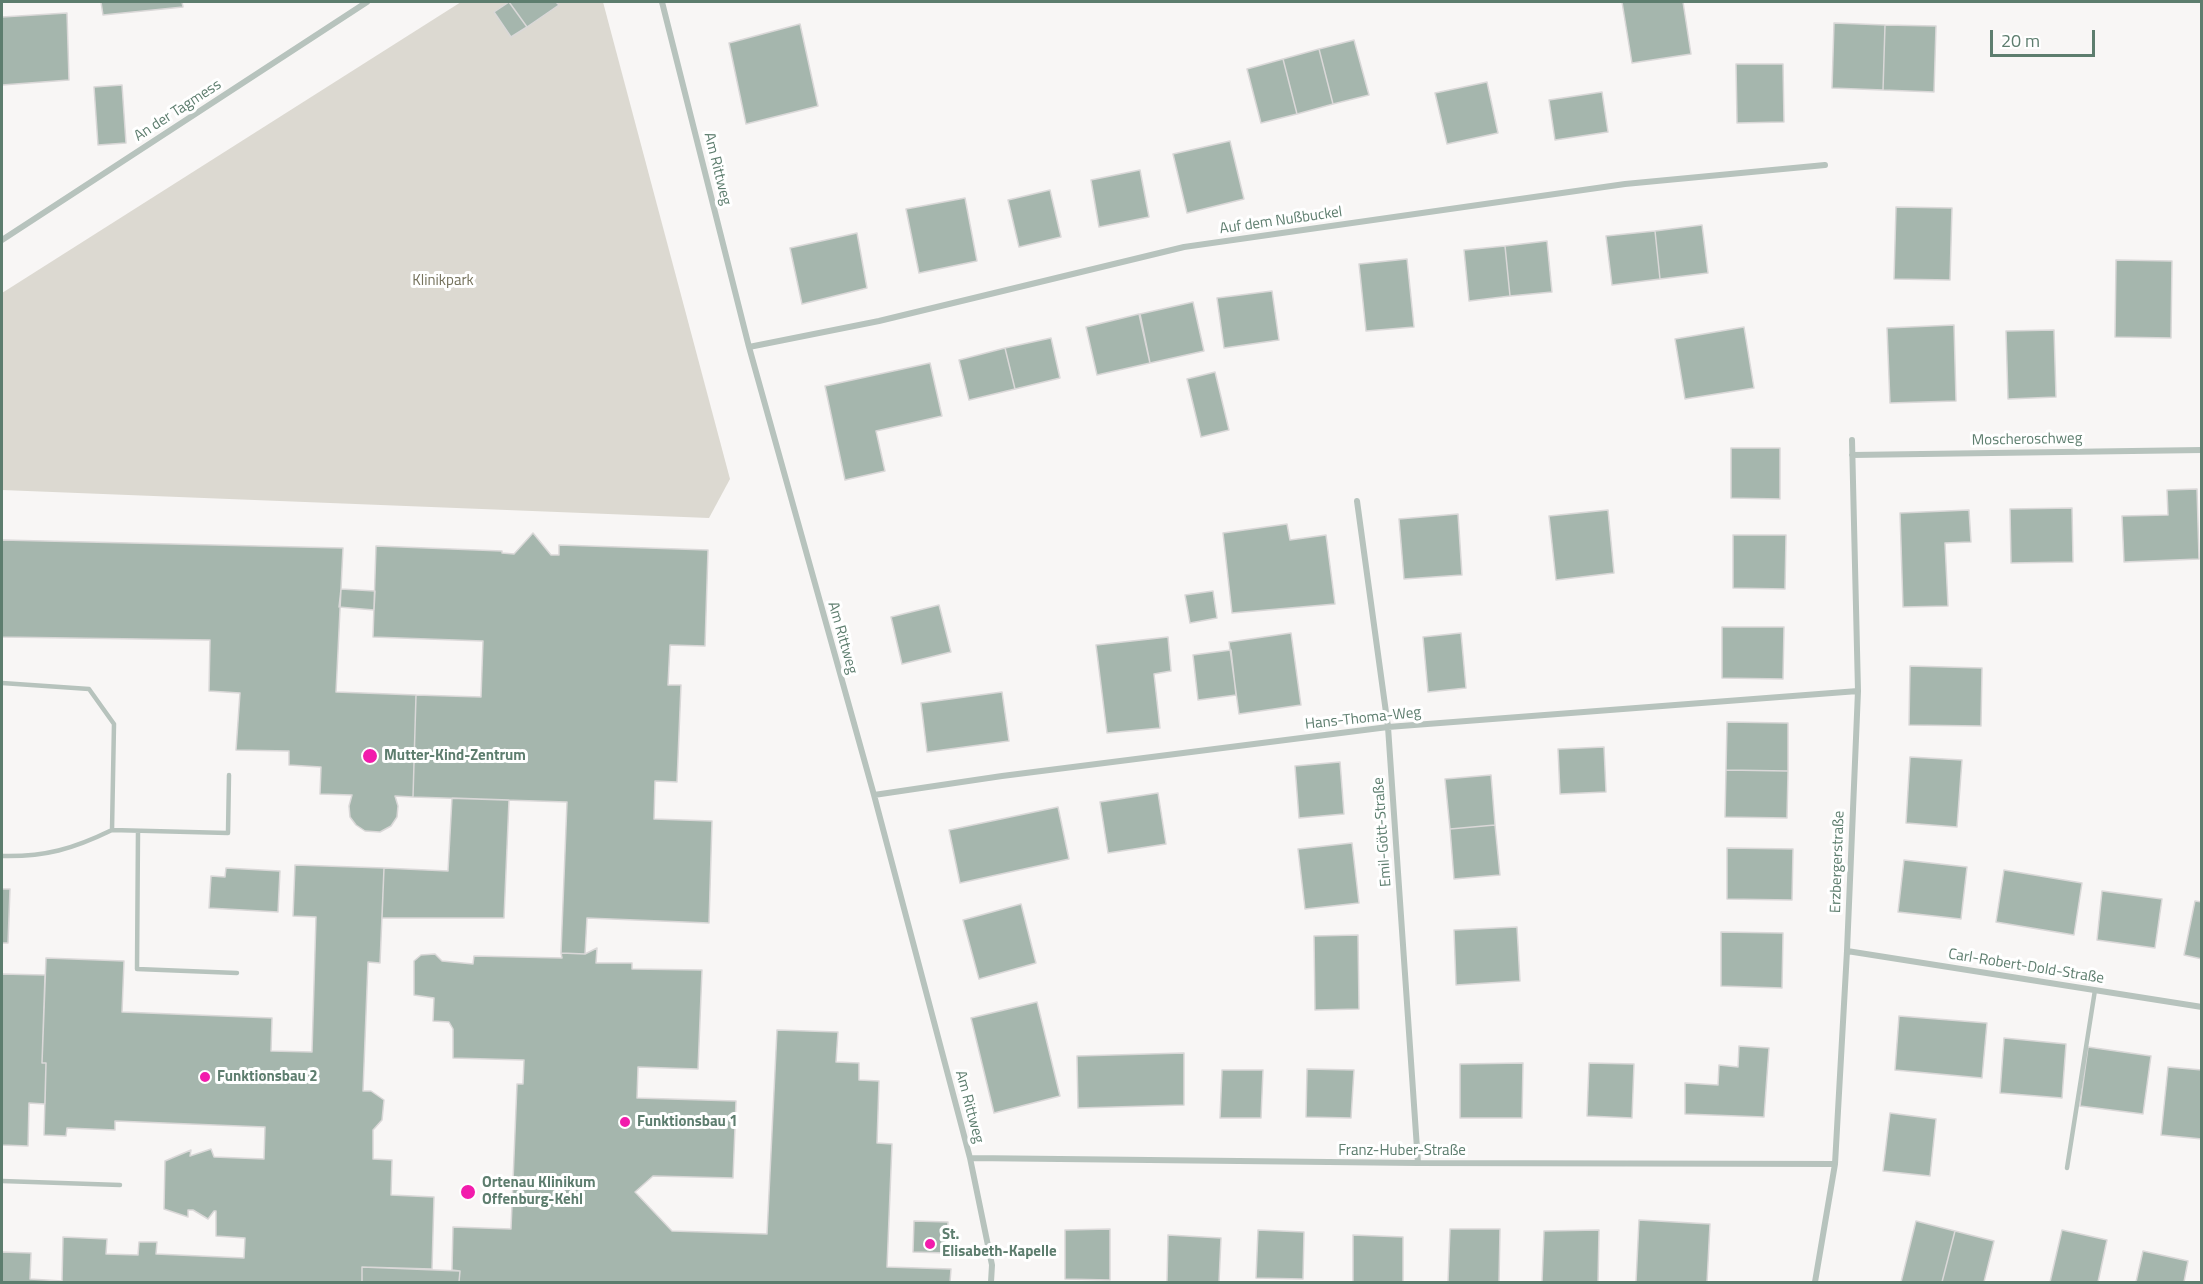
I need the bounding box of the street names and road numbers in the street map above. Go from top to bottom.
street label: An der Tagmess [131,76,225,146]
street label: Am Rittweg [699,131,735,207]
street label: Auf dem Nußbuckel [1219,203,1343,239]
street label: Moscheroschweg [1972,430,2082,450]
street label: Am Rittweg [823,600,861,676]
street label: Hans-Thoma-Weg [1304,704,1422,734]
street label: Emil-Gött-Straße [1370,777,1396,887]
street label: Erzbergerstraße [1827,810,1849,914]
street label: Carl-Robert-Dold-Straße [1947,946,2105,988]
street label: Am Rittweg [951,1069,987,1145]
street label: Franz-Huber-Straße [1338,1142,1466,1160]

